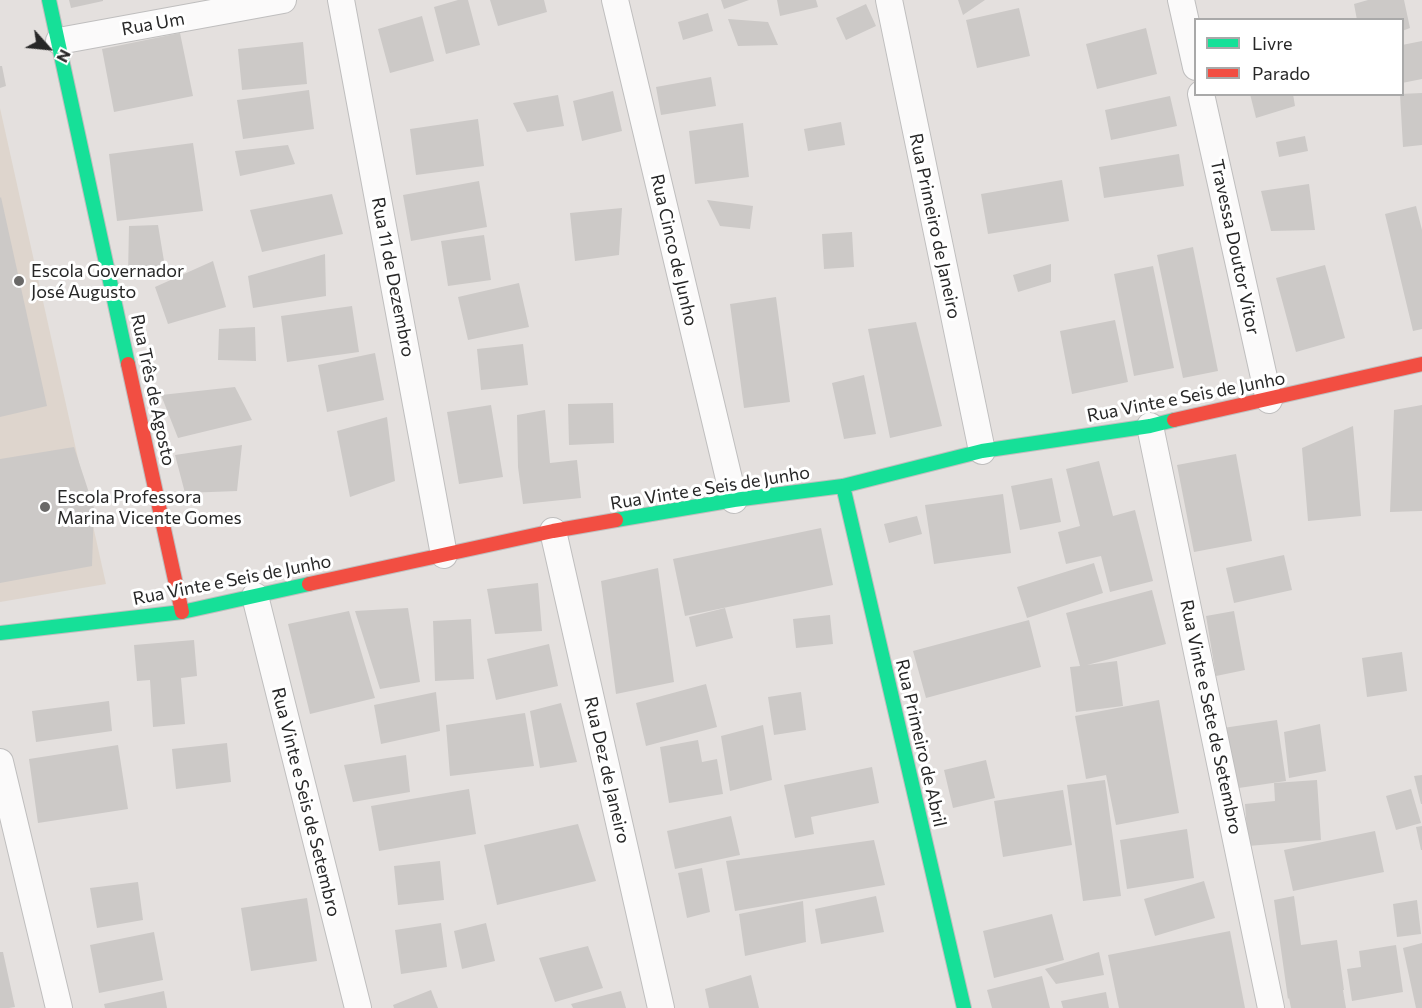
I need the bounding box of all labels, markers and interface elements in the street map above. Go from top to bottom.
street label: Rua Um [120,8,186,40]
north arrow [18,18,78,78]
legend [1194,18,1404,96]
text: Livre [1252,32,1293,54]
text: N [53,47,76,66]
text: Parado [1252,62,1310,84]
street label: Rua Primeiro de Janeiro [905,131,965,321]
street label: Travessa Doutor Vitor [1206,157,1264,337]
street label: Rua Cinco de Junho [646,172,702,328]
street label: Rua 11 de Dezembro [367,195,419,359]
place label: Escola Governador José Augusto [31,260,184,302]
marker: Escola Governador José Augusto [12,274,26,288]
street label: Rua Três de Agosto [126,312,180,468]
street label: Rua Vinte e Seis de Junho [1085,367,1287,427]
street label: Rua Vinte e Seis de Junho [609,462,811,514]
place label: Escola Professora Marina Vicente Gomes [57,486,242,528]
marker: Escola Professora Marina Vicente Gomes [38,500,52,514]
street label: Rua Vinte e Seis de Junho [131,550,333,610]
street label: Rua Vinte e Sete de Setembro [1176,598,1246,836]
street label: Rua Primeiro de Abril [891,657,951,829]
street label: Rua Vinte e Seis de Setembro [267,685,345,919]
street label: Rua Dez de Janeiro [580,694,634,846]

